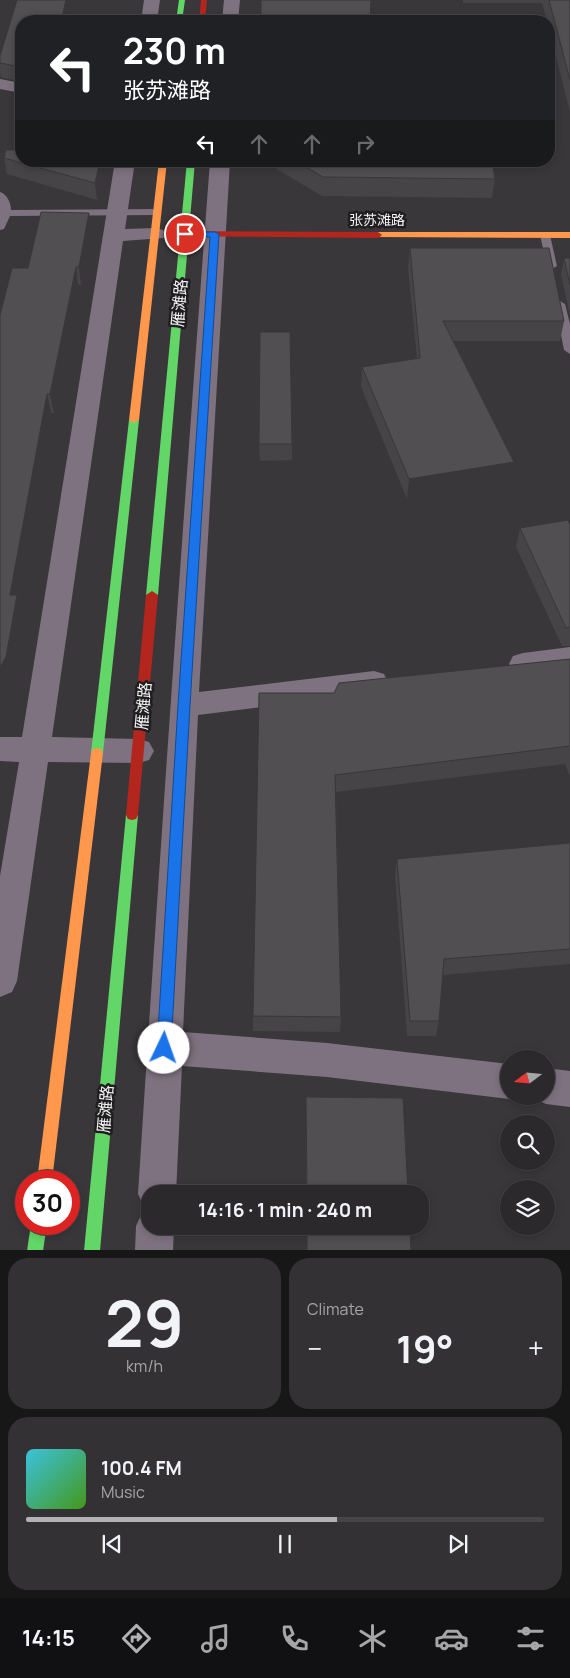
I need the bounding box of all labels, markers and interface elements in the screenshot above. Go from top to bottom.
text: 230 m [123,27,226,75]
icon: left [40,35,105,100]
text: 张苏滩路 [123,75,211,105]
icon: left [192,130,220,158]
icon: ahead [245,130,273,158]
icon: ahead [298,130,326,158]
icon: right [351,130,379,158]
street label: 张苏滩路 [349,210,405,229]
pin [164,213,206,255]
icon: arrive [171,220,199,248]
street label: 雁滩路 [166,278,192,328]
street label: 雁滩路 [130,681,156,731]
position arrow [137,1021,189,1073]
north arrow [500,1050,555,1105]
map controls [500,1050,555,1235]
street label: 雁滩路 [92,1084,118,1134]
button: search [500,1115,555,1170]
speed limit sign: 30 [15,1170,80,1235]
button: layers [500,1180,555,1235]
text: 14:16 · 1 min · 240 m [198,1197,372,1223]
text: 29 [105,1278,184,1367]
text: Climate [307,1298,364,1320]
text: 19° [396,1322,454,1374]
text: − [307,1329,322,1367]
text: + [528,1329,544,1367]
text: km/h [126,1355,163,1377]
text: 100.4 FM [101,1455,182,1481]
text: Music [101,1481,145,1503]
icon: previous [98,1530,126,1558]
icon: pause [271,1530,299,1558]
icon: next [444,1530,472,1558]
icon: directions [119,1621,154,1656]
icon: music [198,1621,233,1656]
icon: phone [277,1621,312,1656]
icon: climate [355,1621,390,1656]
icon: car [434,1621,469,1656]
icon: filters [513,1621,548,1656]
text: 14:15 [22,1623,75,1653]

